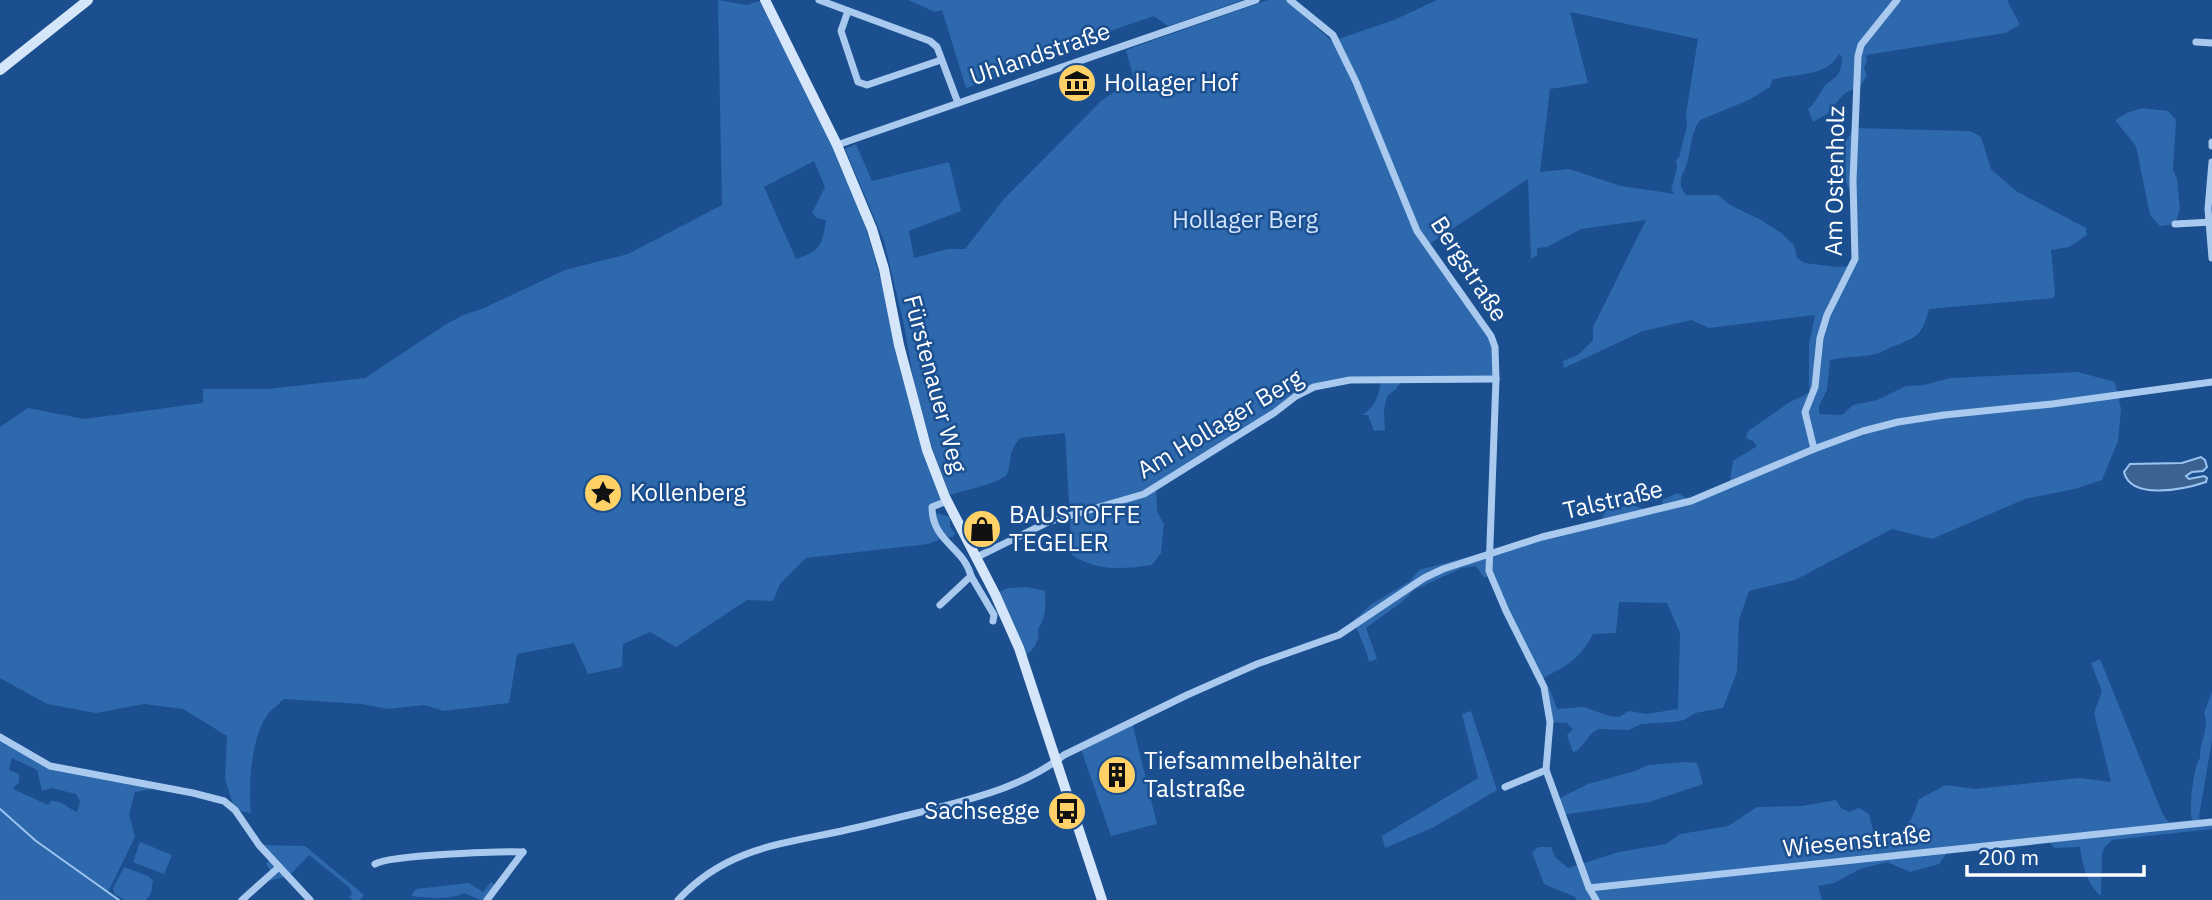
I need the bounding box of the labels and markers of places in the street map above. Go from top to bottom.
museum icon: Hollager Hof [1056,62,1098,104]
place label: Hollager Hof [1104,66,1239,98]
place icon: Kollenberg [582,472,624,514]
place label: Kollenberg [630,476,746,508]
place label: BAUSTOFFE TEGELER [1009,498,1140,558]
shop icon: BAUSTOFFE TEGELER [961,508,1003,550]
place label: Tiefsammelbehälter Talstraße [1144,744,1361,804]
building icon: Tiefsammelbehälter Talstraße [1096,754,1138,796]
bus stop icon: Sachsegge [1046,790,1088,832]
place label: Sachsegge [924,794,1040,826]

